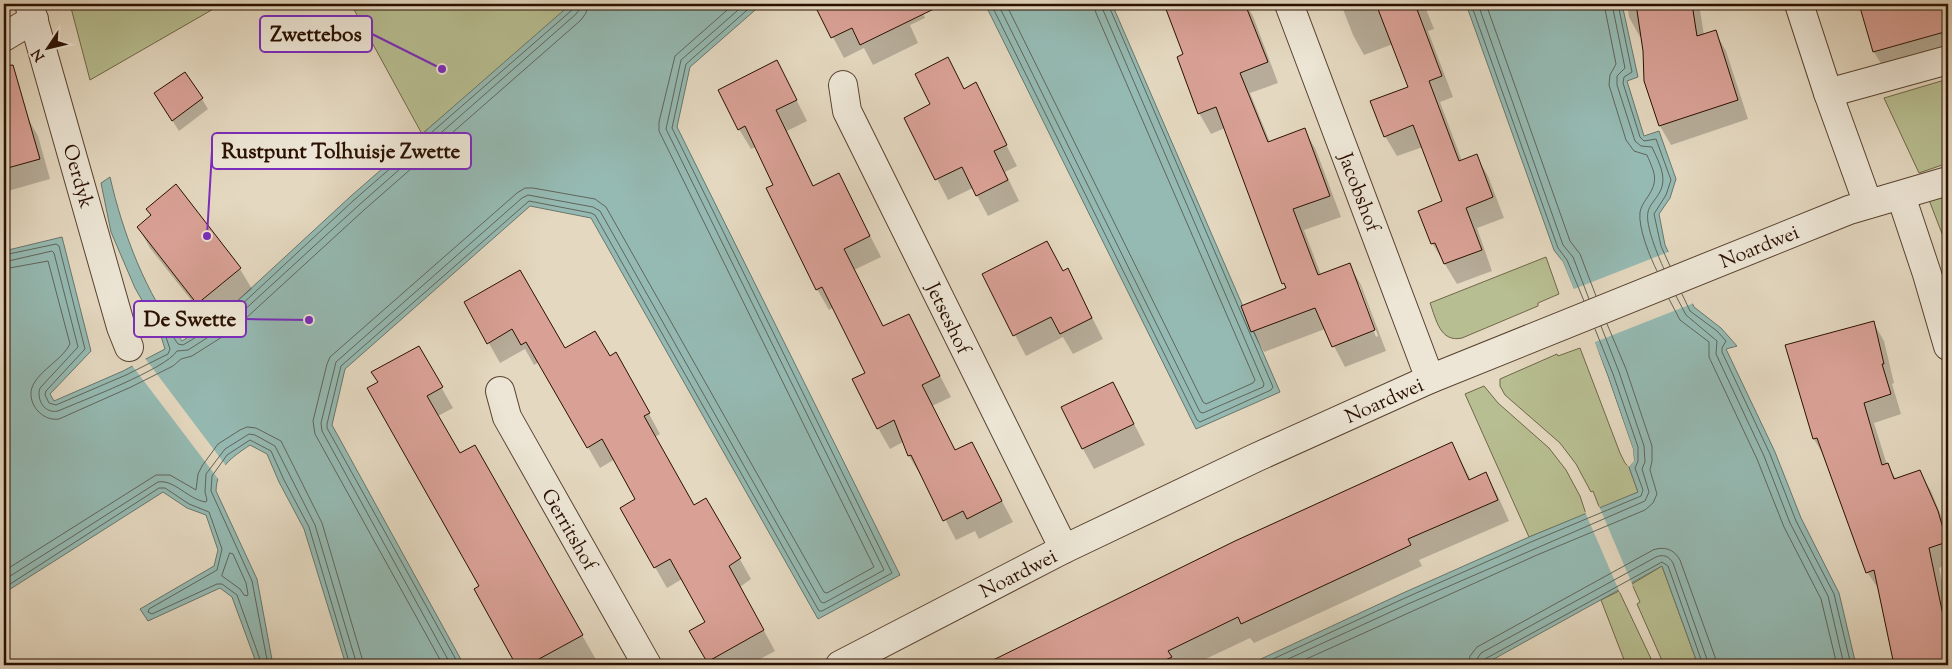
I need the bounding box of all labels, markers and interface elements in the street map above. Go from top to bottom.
callout: Zwettebos [260,16,372,52]
text: Zwettebos [270,21,362,51]
north arrow [22,22,72,72]
text: N [28,44,50,65]
callout: Rustpunt Tolhuisje Zwette [212,133,471,169]
text: Rustpunt Tolhuisje Zwette [222,138,461,168]
street label: Oerdyk [54,141,100,212]
street label: Jacobshof [1329,148,1386,238]
street label: Noardwei [1716,219,1804,277]
street label: Jetseshof [917,278,977,361]
callout: De Swette [134,301,246,337]
text: De Swette [144,306,236,336]
street label: Noardwei [1341,372,1429,433]
street label: Gerritshof [533,484,604,578]
street label: Noardwei [975,543,1063,607]

